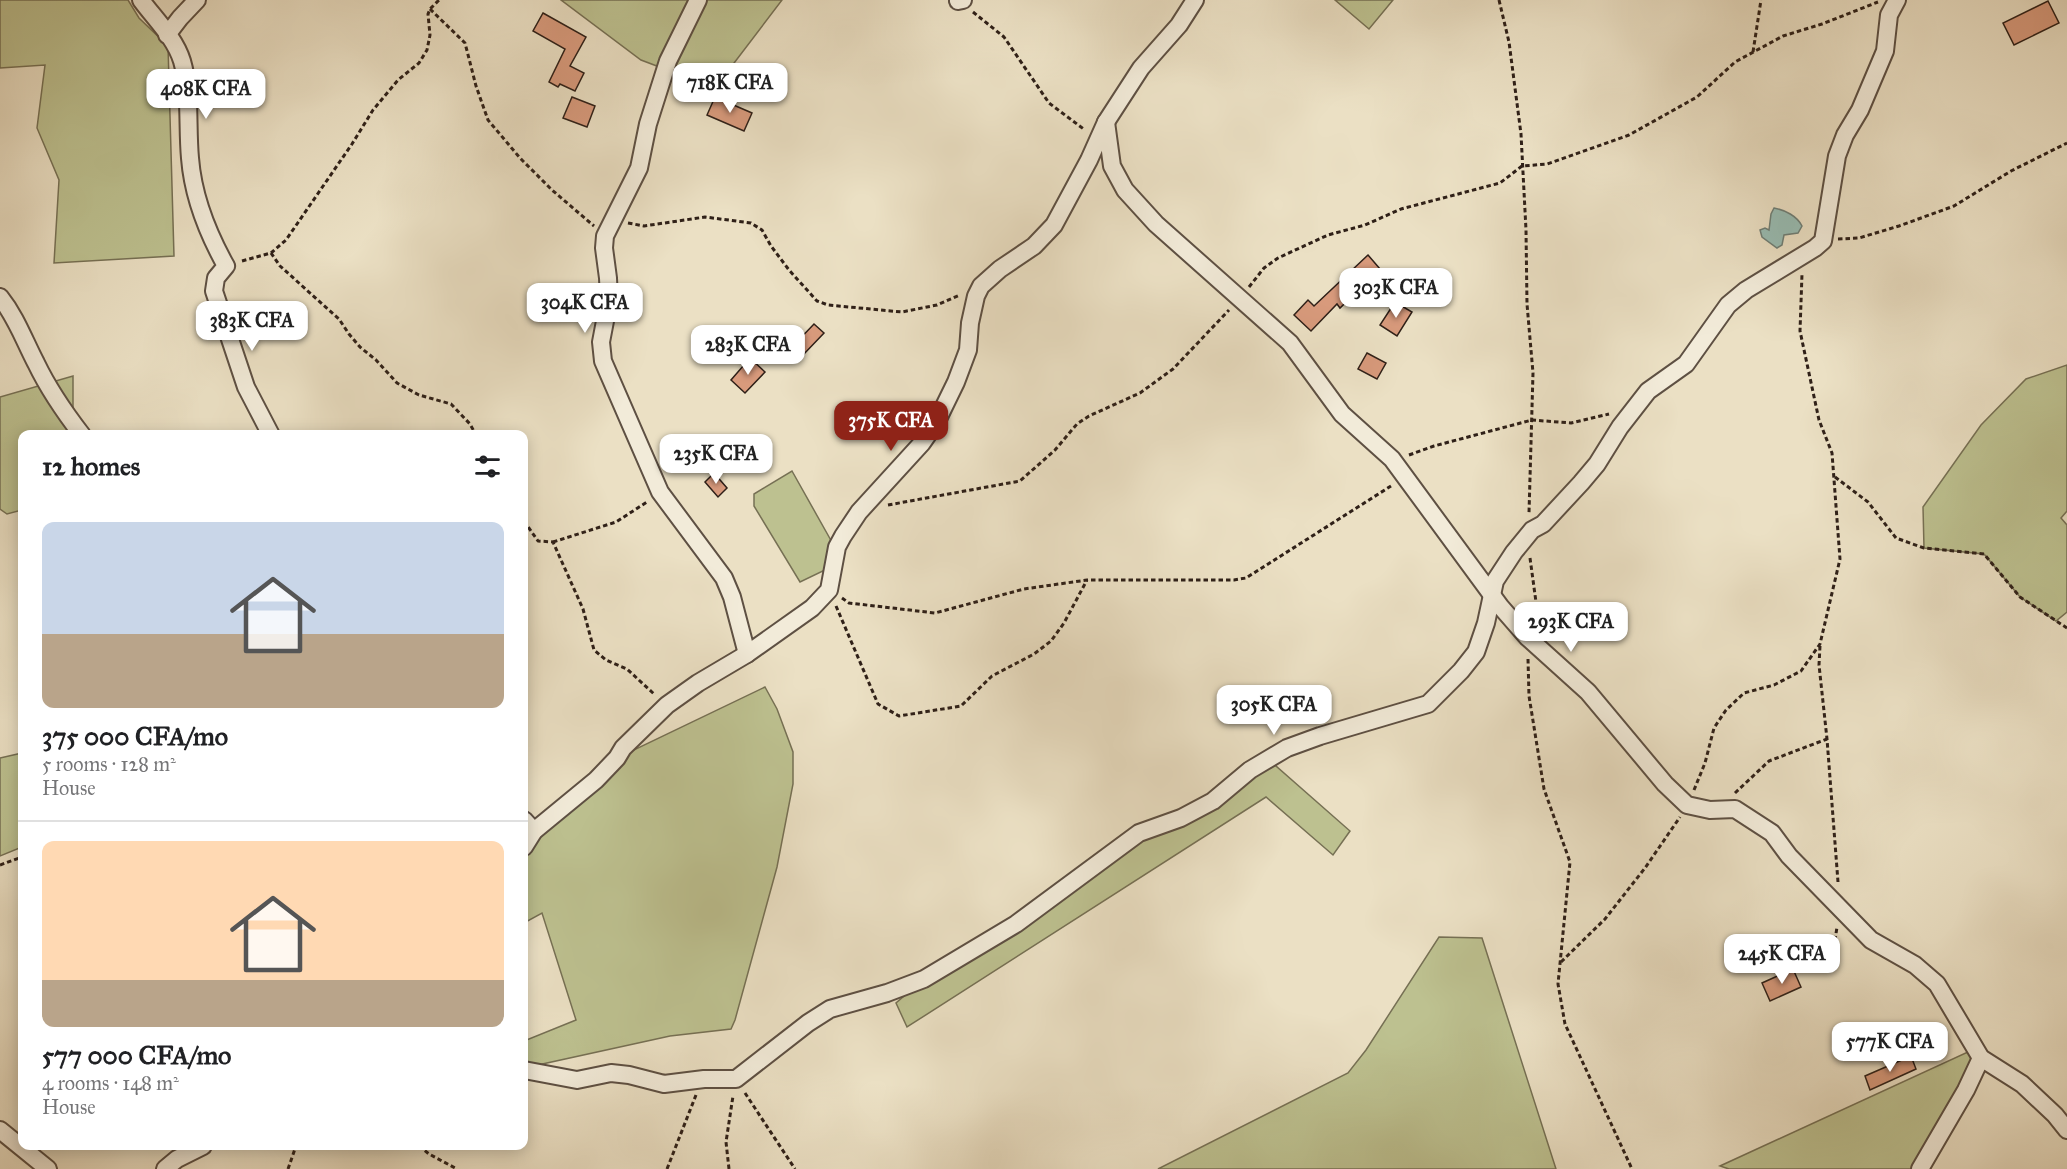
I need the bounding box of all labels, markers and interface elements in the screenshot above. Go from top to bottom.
pin: 718K CFA [668,63,792,114]
pin: 408K CFA [144,69,268,120]
text: 718K CFA [687,70,773,94]
text: 408K CFA [160,76,252,100]
pin: 303K CFA [1334,268,1458,319]
text: 303K CFA [1353,275,1439,299]
pin: 304K CFA [523,283,647,334]
text: 304K CFA [541,290,629,314]
pin: 383K CFA [190,301,314,352]
text: 383K CFA [210,308,294,332]
pin: 283K CFA [686,325,810,376]
text: 283K CFA [705,332,791,356]
pin: 375K CFA [829,401,953,452]
text: 375K CFA [848,408,934,432]
pin: 235K CFA [654,434,778,485]
text: 235K CFA [674,441,758,465]
text: 12 homes [42,450,140,482]
icon: filters [471,450,504,483]
icon: home [219,561,327,669]
pin: 293K CFA [1509,602,1633,653]
text: 293K CFA [1528,609,1614,633]
pin: 305K CFA [1212,685,1336,736]
text: 305K CFA [1231,692,1317,716]
text: 375 000 CFA/mo [42,720,228,752]
text: 5 rooms · 128 m² [42,752,176,776]
text: House [42,776,96,800]
icon: home [219,880,327,988]
pin: 245K CFA [1720,934,1844,985]
text: 245K CFA [1738,941,1826,965]
pin: 577K CFA [1828,1022,1952,1073]
text: 577K CFA [1846,1029,1934,1053]
text: 577 000 CFA/mo [42,1039,231,1071]
text: 4 rooms · 148 m² [42,1071,179,1095]
text: House [42,1095,96,1119]

